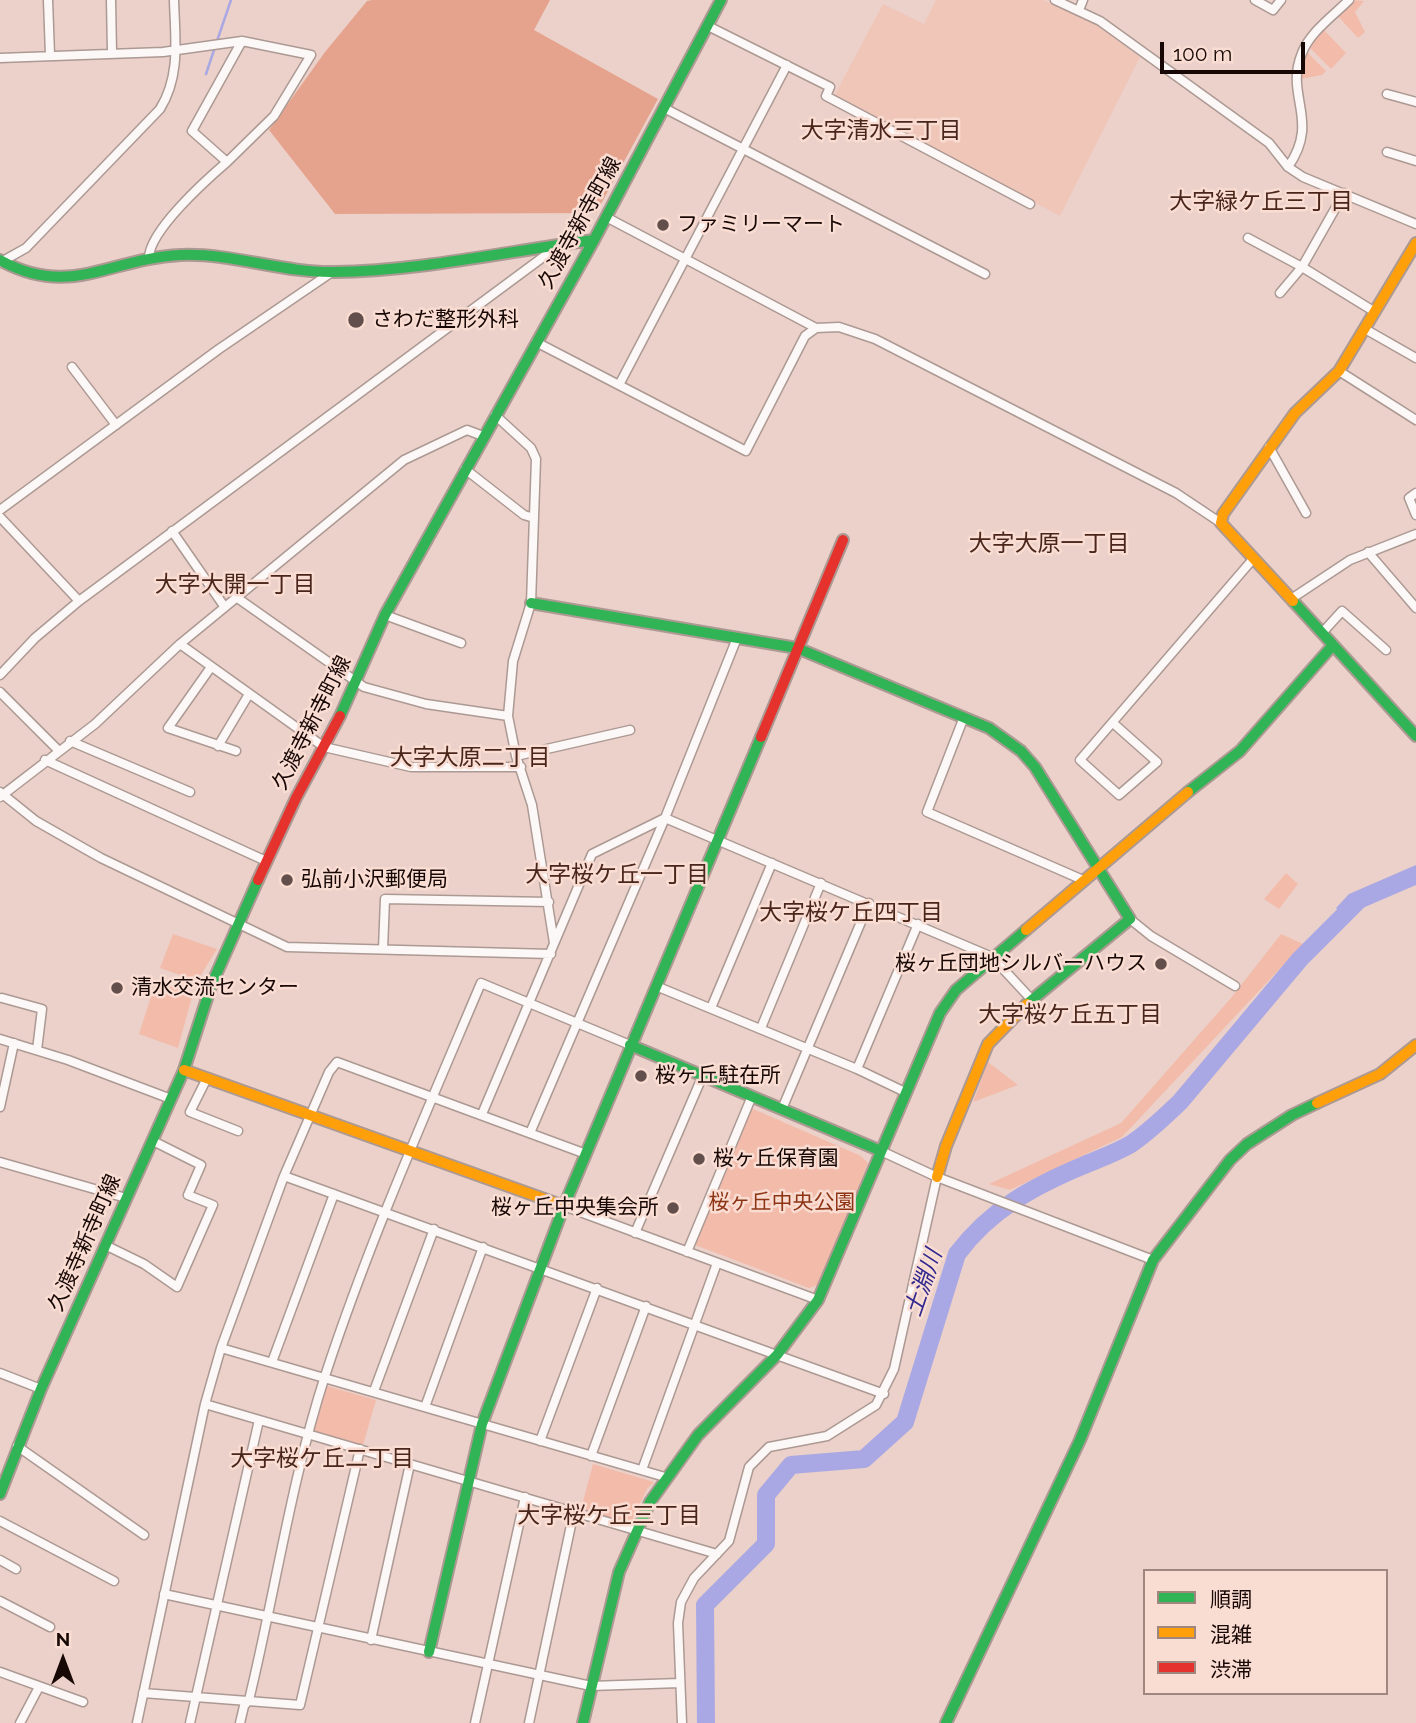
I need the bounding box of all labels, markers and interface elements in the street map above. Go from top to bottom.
scale bar [1164,28,1309,72]
text: 100 m [1173,41,1232,66]
district label: 大字清水三丁目 [801,117,961,145]
street label: 久渡寺新寺町線 [533,153,627,293]
district label: 大字緑ケ丘三丁目 [1169,188,1353,216]
place label: ファミリーマート [677,212,845,238]
marker: ファミリーマート [655,217,671,233]
place label: さわだ整形外科 [372,307,519,333]
marker: さわだ整形外科 [346,310,366,330]
district label: 大字大原一丁目 [969,530,1129,558]
district label: 大字大開一丁目 [155,571,315,599]
street label: 久渡寺新寺町線 [267,652,357,794]
district label: 大字大原二丁目 [390,744,550,772]
district label: 大字桜ケ丘一丁目 [525,861,709,889]
place label: 弘前小沢郵便局 [301,867,448,893]
marker: 弘前小沢郵便局 [279,872,295,888]
district label: 大字桜ケ丘四丁目 [759,899,943,927]
place label: 桜ヶ丘団地シルバーハウス [895,951,1147,977]
marker: 桜ヶ丘団地シルバーハウス [1153,956,1169,972]
place label: 清水交流センター [131,975,299,1001]
marker: 清水交流センター [109,980,125,996]
district label: 大字桜ケ丘五丁目 [978,1001,1162,1029]
place label: 桜ヶ丘駐在所 [655,1063,781,1089]
marker: 桜ヶ丘駐在所 [633,1068,649,1084]
place label: 桜ヶ丘保育園 [713,1146,839,1172]
marker: 桜ヶ丘保育園 [691,1151,707,1167]
street label: 久渡寺新寺町線 [44,1171,126,1315]
park label: 桜ヶ丘中央公園 [709,1190,855,1216]
place label: 桜ヶ丘中央集会所 [491,1195,659,1221]
marker: 桜ヶ丘中央集会所 [665,1200,681,1216]
water label: 土淵川 [900,1246,948,1320]
district label: 大字桜ケ丘二丁目 [230,1445,414,1473]
district label: 大字桜ケ丘三丁目 [517,1502,701,1530]
legend [1143,1569,1388,1695]
text: 順調 [1210,1587,1252,1612]
text: 混雑 [1210,1622,1252,1647]
north arrow [28,1625,98,1695]
text: N [56,1628,70,1650]
text: 渋滞 [1210,1657,1252,1682]

